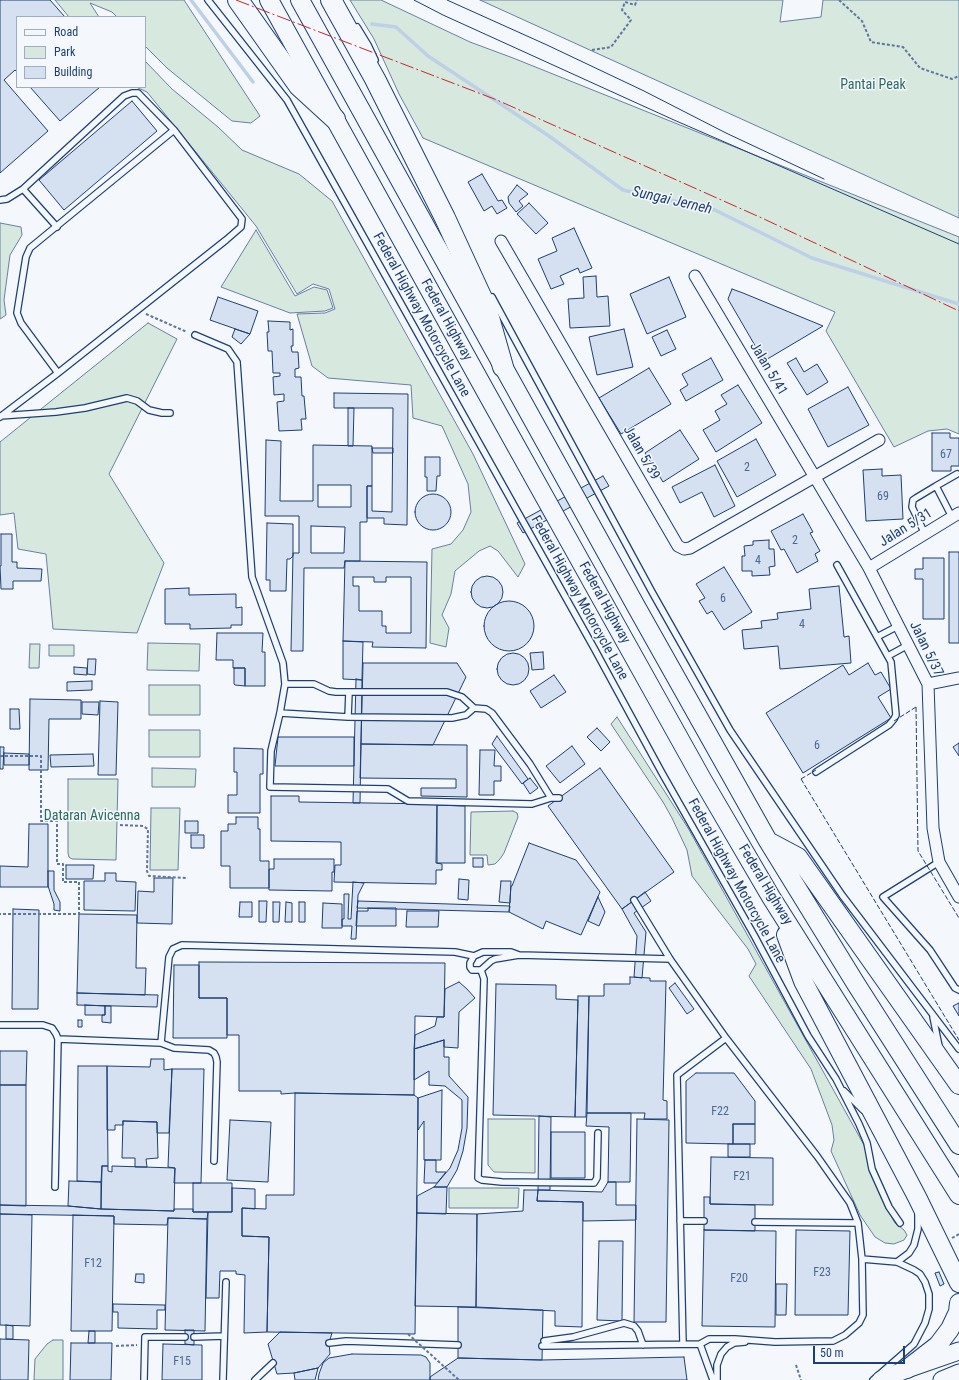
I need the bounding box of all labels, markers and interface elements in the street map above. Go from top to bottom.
legend [16,16,146,88]
text: Road [54,25,78,39]
text: Park [54,45,75,59]
text: Building [54,65,92,79]
park label: Pantai Peak [840,77,906,93]
water label: Sungai Jerneh [630,183,714,219]
street label: Federal Highway Motorcycle Lane [369,230,473,400]
street label: Federal Highway [417,276,475,364]
street label: Jalan 5/41 [746,339,790,399]
street label: Jalan 5/39 [619,423,663,483]
house number: 67 [940,448,952,462]
house number: 2 [744,461,750,475]
house number: 69 [877,490,889,504]
street label: Jalan 5/31 [876,505,936,551]
street label: Federal Highway Motorcycle Lane [527,513,631,683]
house number: 2 [792,534,798,548]
house number: 4 [755,554,761,568]
street label: Federal Highway [575,559,633,647]
house number: 6 [720,592,726,606]
house number: 4 [799,618,805,632]
street label: Jalan 5/37 [905,619,947,679]
house number: 6 [814,739,820,753]
street label: Federal Highway Motorcycle Lane [684,796,788,966]
park label: Dataran Avicenna [44,808,140,824]
street label: Federal Highway [734,842,796,928]
house number: F22 [711,1105,729,1119]
house number: F21 [733,1170,751,1184]
house number: F12 [84,1257,102,1271]
house number: F23 [813,1266,831,1280]
house number: F20 [730,1272,748,1286]
scale bar [815,1338,907,1364]
text: 50 m [820,1346,844,1360]
house number: F15 [173,1355,191,1369]

